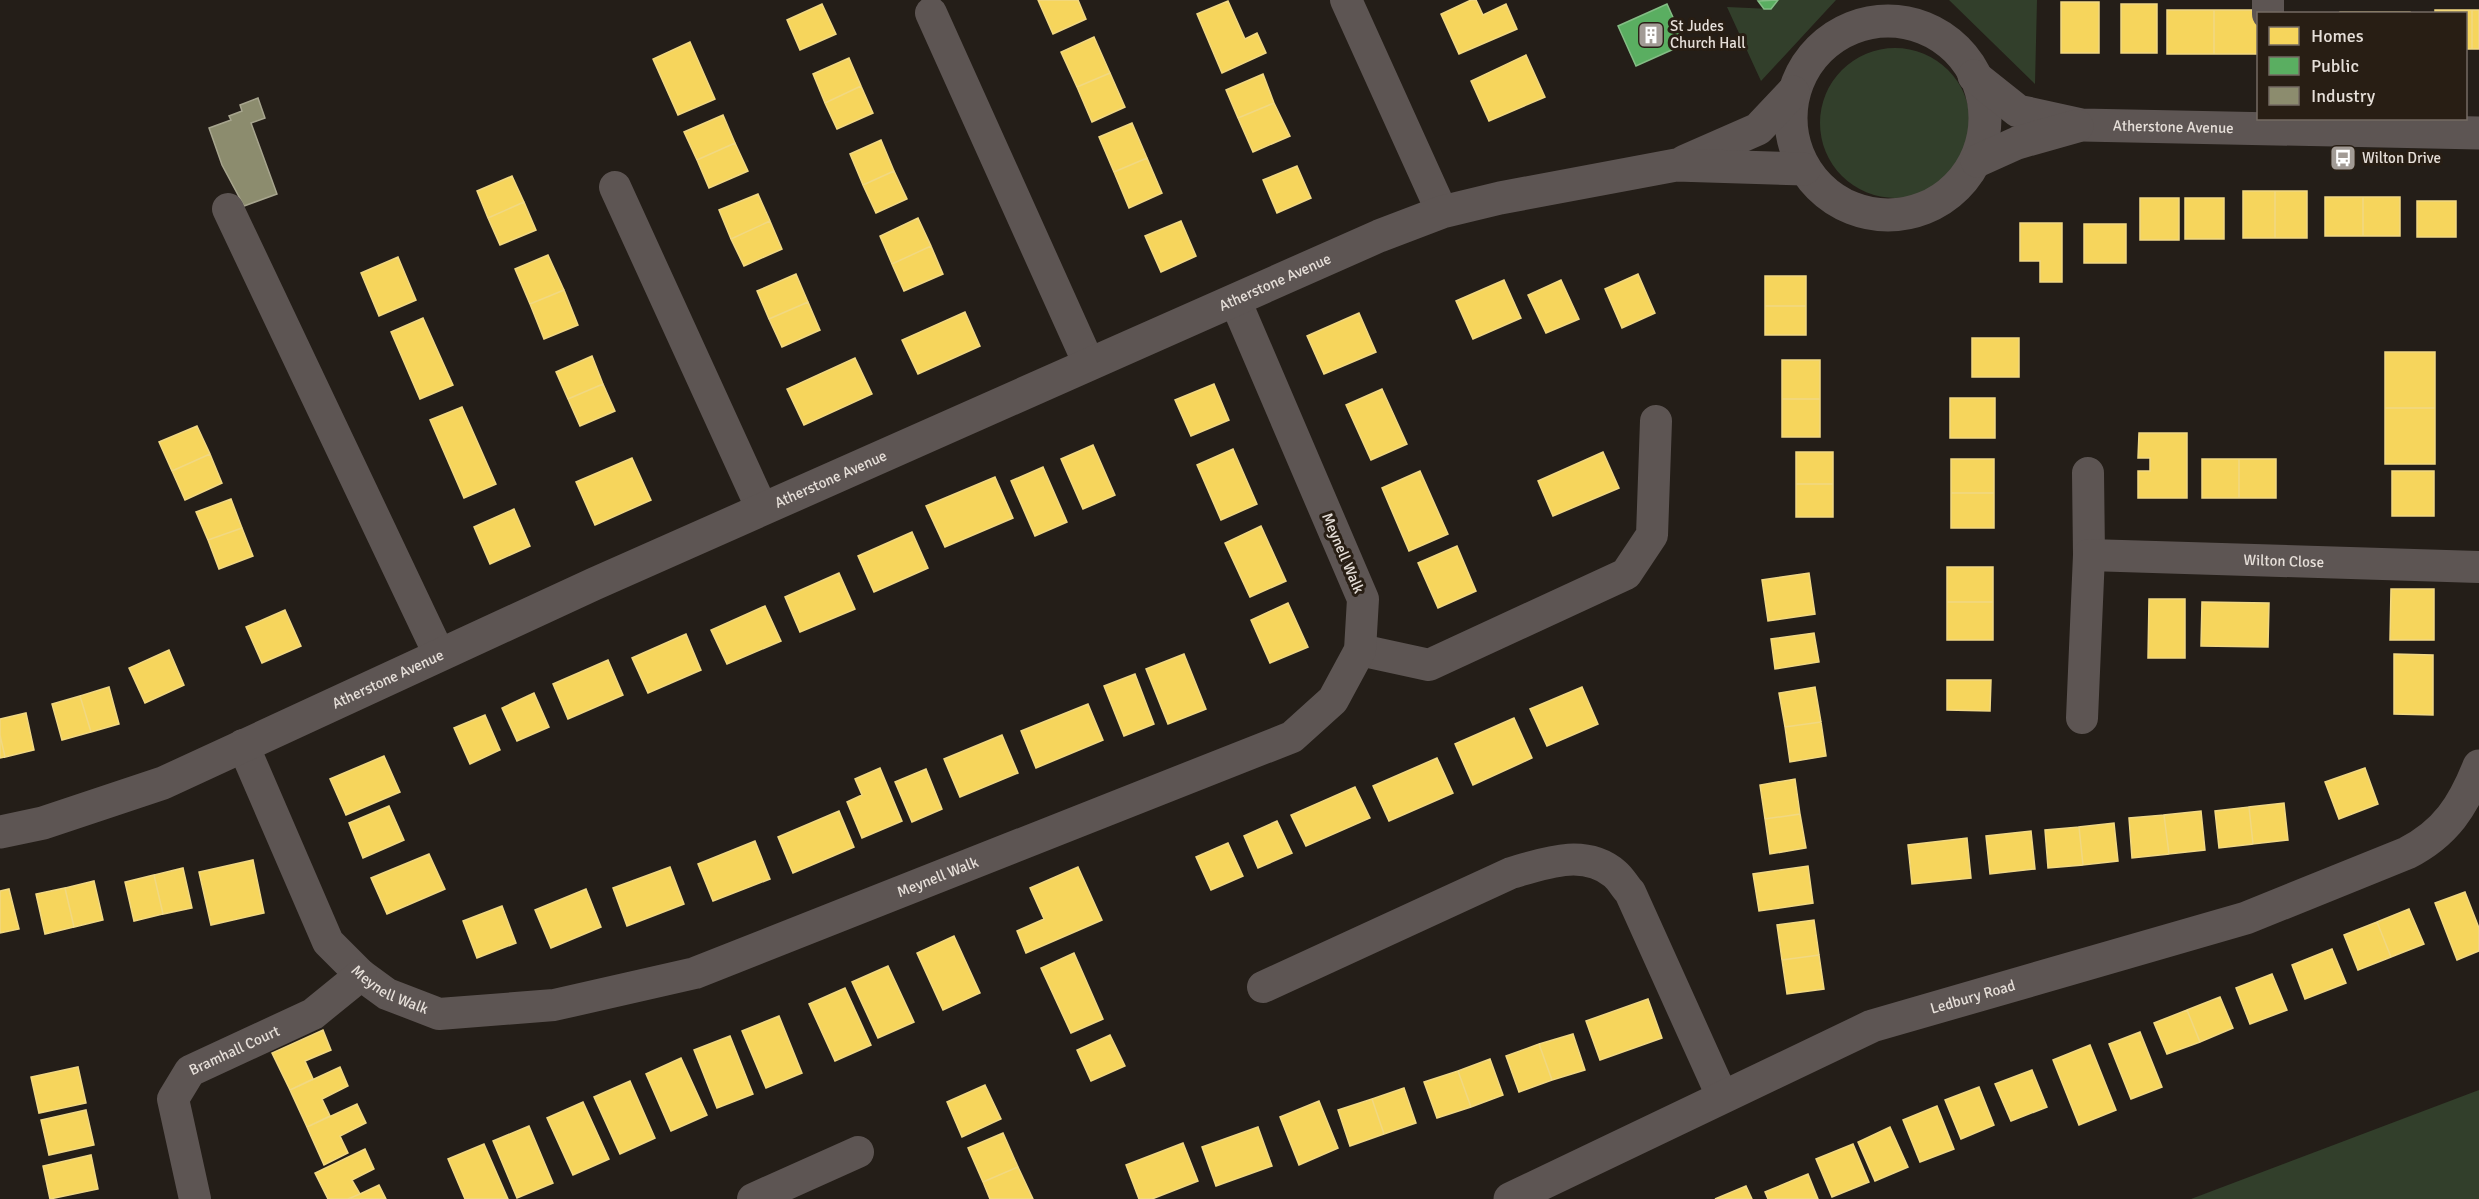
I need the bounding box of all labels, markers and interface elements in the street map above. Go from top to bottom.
legend [2257,12,2467,120]
place label: St Judes Church Hall [1670,17,1746,52]
building icon: St Judes Church Hall [1636,20,1666,50]
text: Homes [2311,25,2364,47]
text: Public [2311,55,2359,77]
text: Industry [2311,85,2376,107]
street label: Atherstone Avenue [2113,117,2234,137]
bus stop icon: Wilton Drive [2328,143,2358,173]
place label: Wilton Drive [2362,149,2441,167]
street label: Atherstone Avenue [1216,249,1334,315]
street label: Atherstone Avenue [772,446,890,512]
street label: Meynell Walk [1318,510,1368,596]
street label: Wilton Close [2243,551,2324,571]
street label: Atherstone Avenue [329,646,446,713]
street label: Meynell Walk [894,853,981,901]
street label: Meynell Walk [347,961,431,1018]
street label: Ledbury Road [1928,976,2017,1018]
street label: Bramhall Court [186,1022,282,1079]

